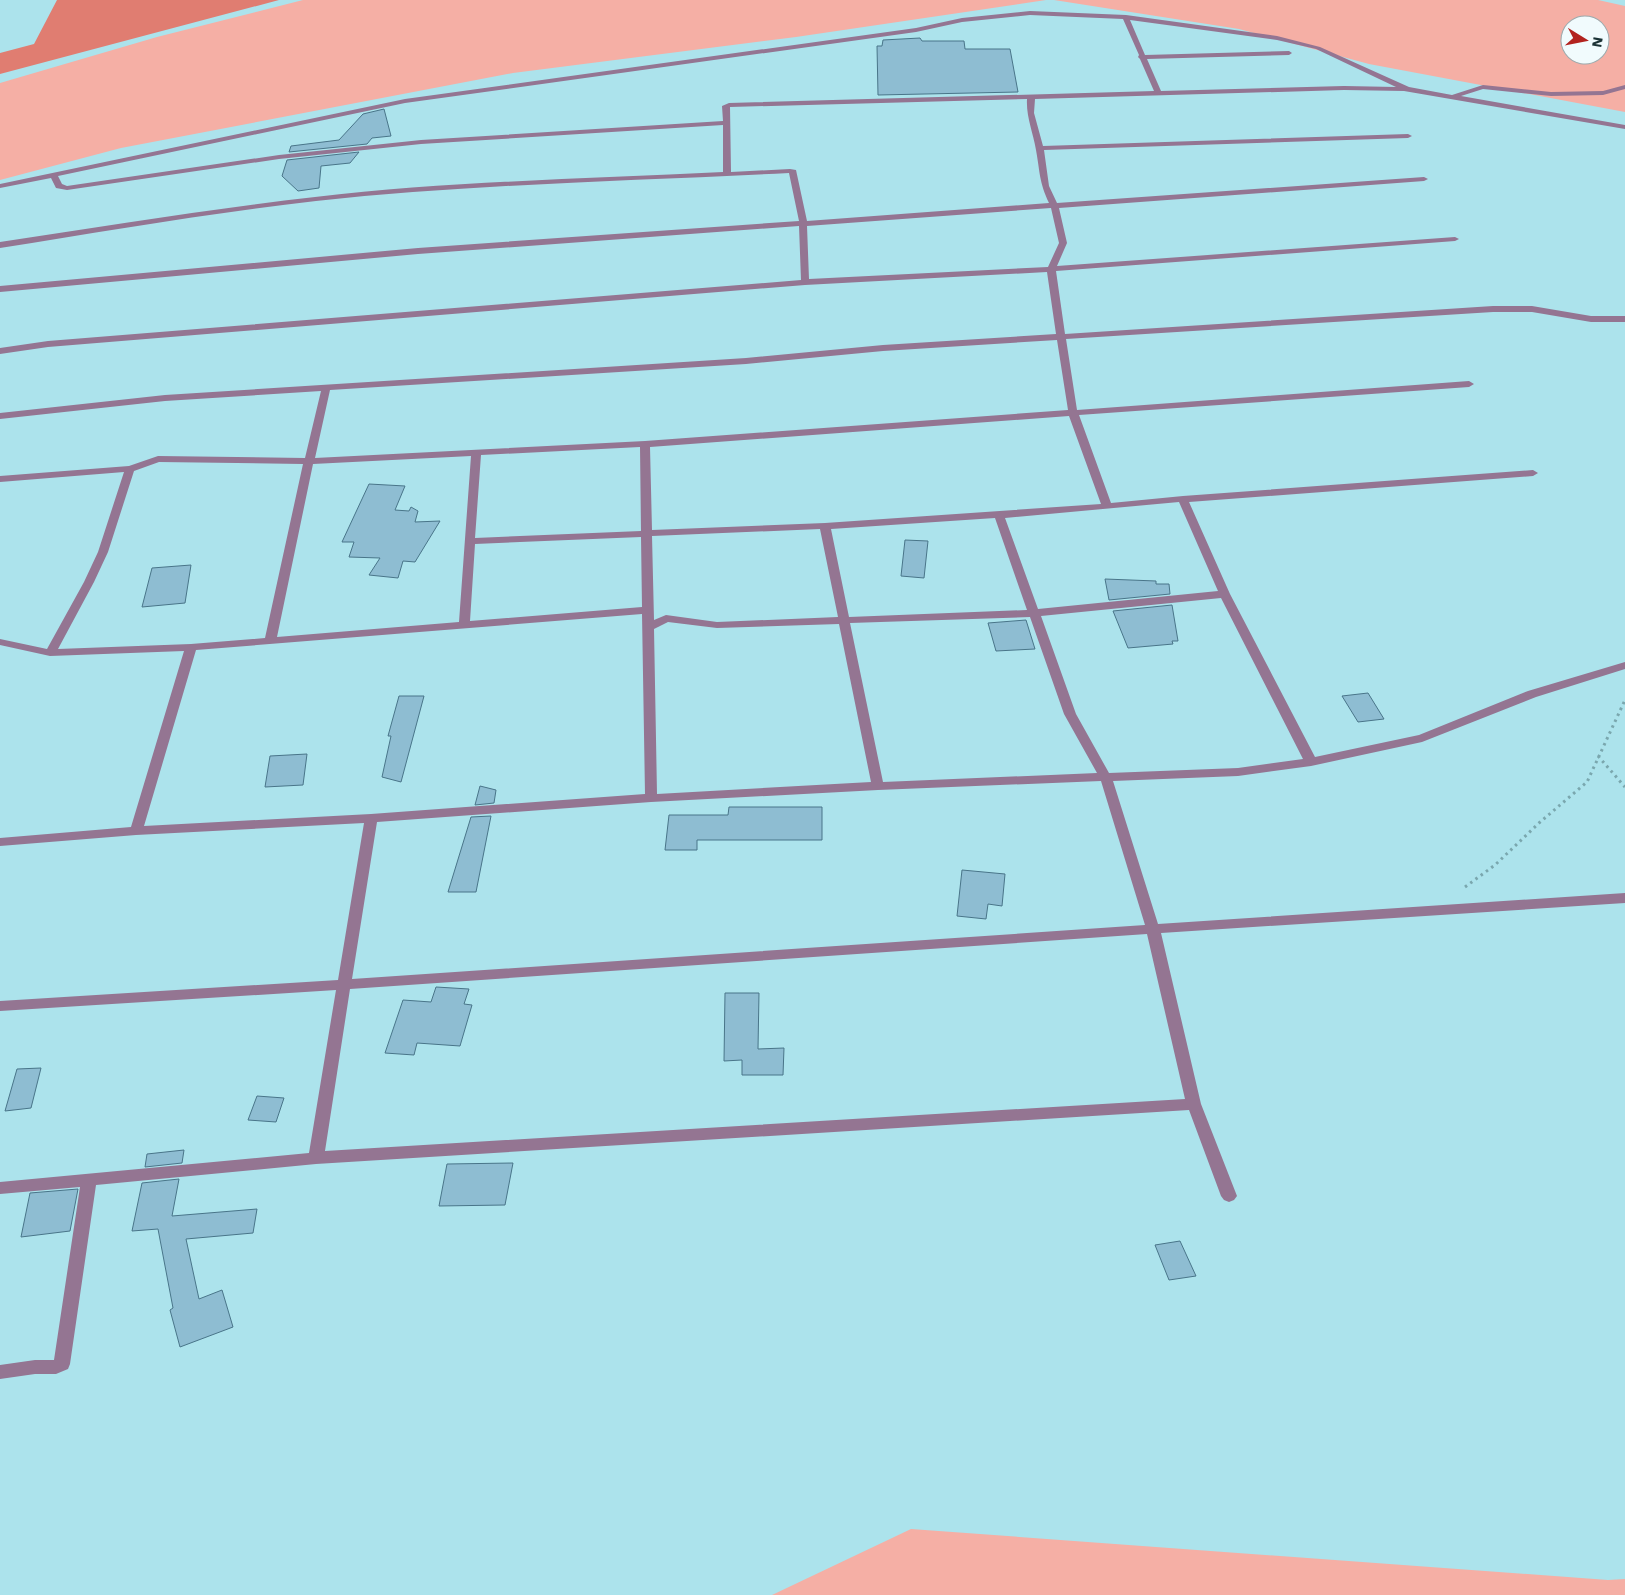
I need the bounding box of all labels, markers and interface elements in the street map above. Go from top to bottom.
north arrow [1560,15,1610,65]
text: N [1589,36,1607,49]

